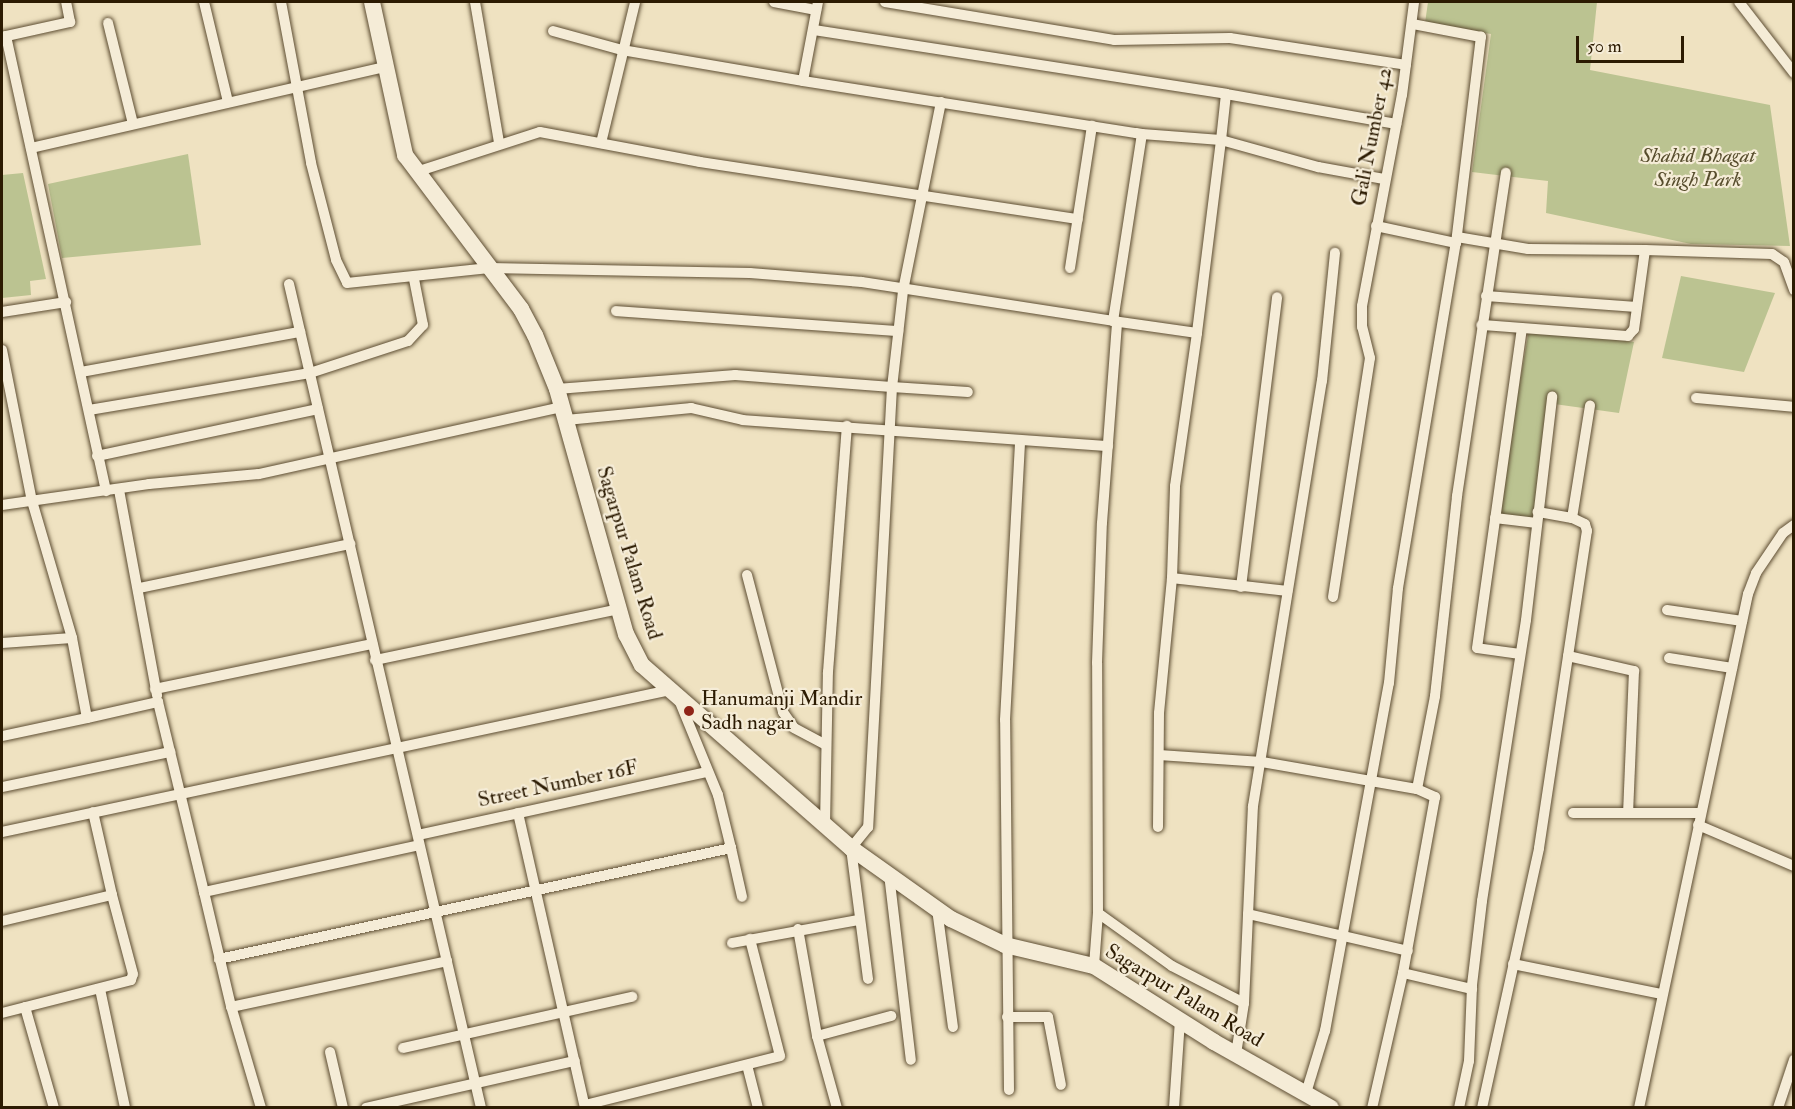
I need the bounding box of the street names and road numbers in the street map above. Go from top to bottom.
street label: Gali Number 42 [1346,66,1398,208]
street label: Sagarpur Palam Road [591,463,667,643]
street label: Street Number 16F [476,755,640,813]
street label: Sagarpur Palam Road [1100,939,1268,1053]

